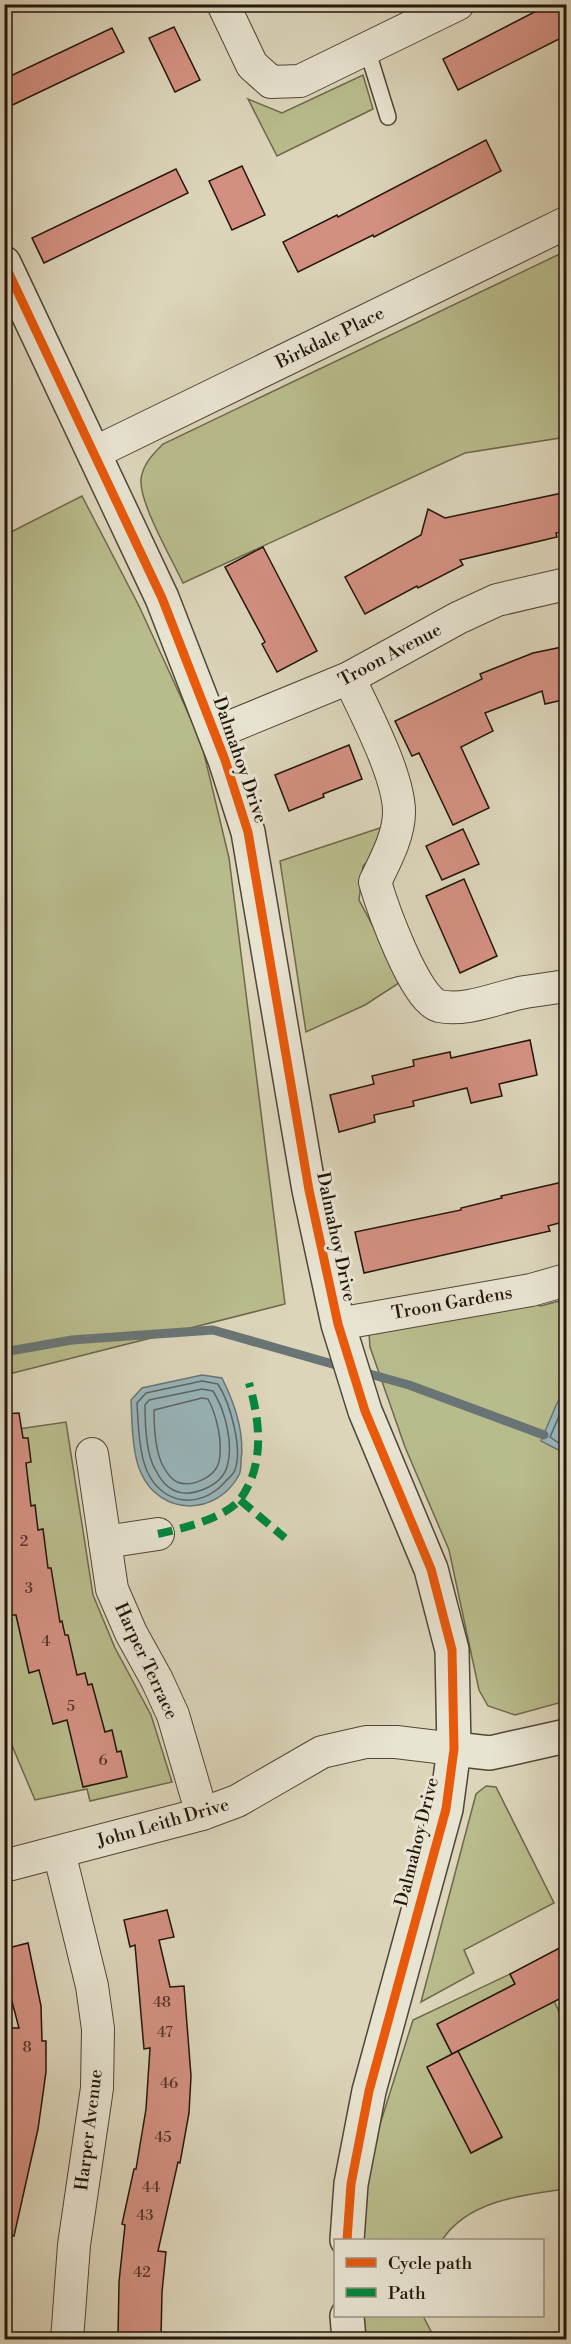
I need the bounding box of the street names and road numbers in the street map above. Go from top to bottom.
street label: Birkdale Place [271,302,388,375]
street label: Troon Avenue [335,618,445,692]
street label: Dalmahoy Drive [208,694,272,826]
street label: Dalmahoy Drive [311,1170,361,1304]
street label: Troon Gardens [390,1281,514,1325]
street label: Harper Terrace [109,1599,183,1723]
street label: Dalmahoy Drive [390,1775,444,1909]
street label: John Leith Drive [93,1793,232,1853]
street label: Harper Avenue [70,2068,108,2192]

